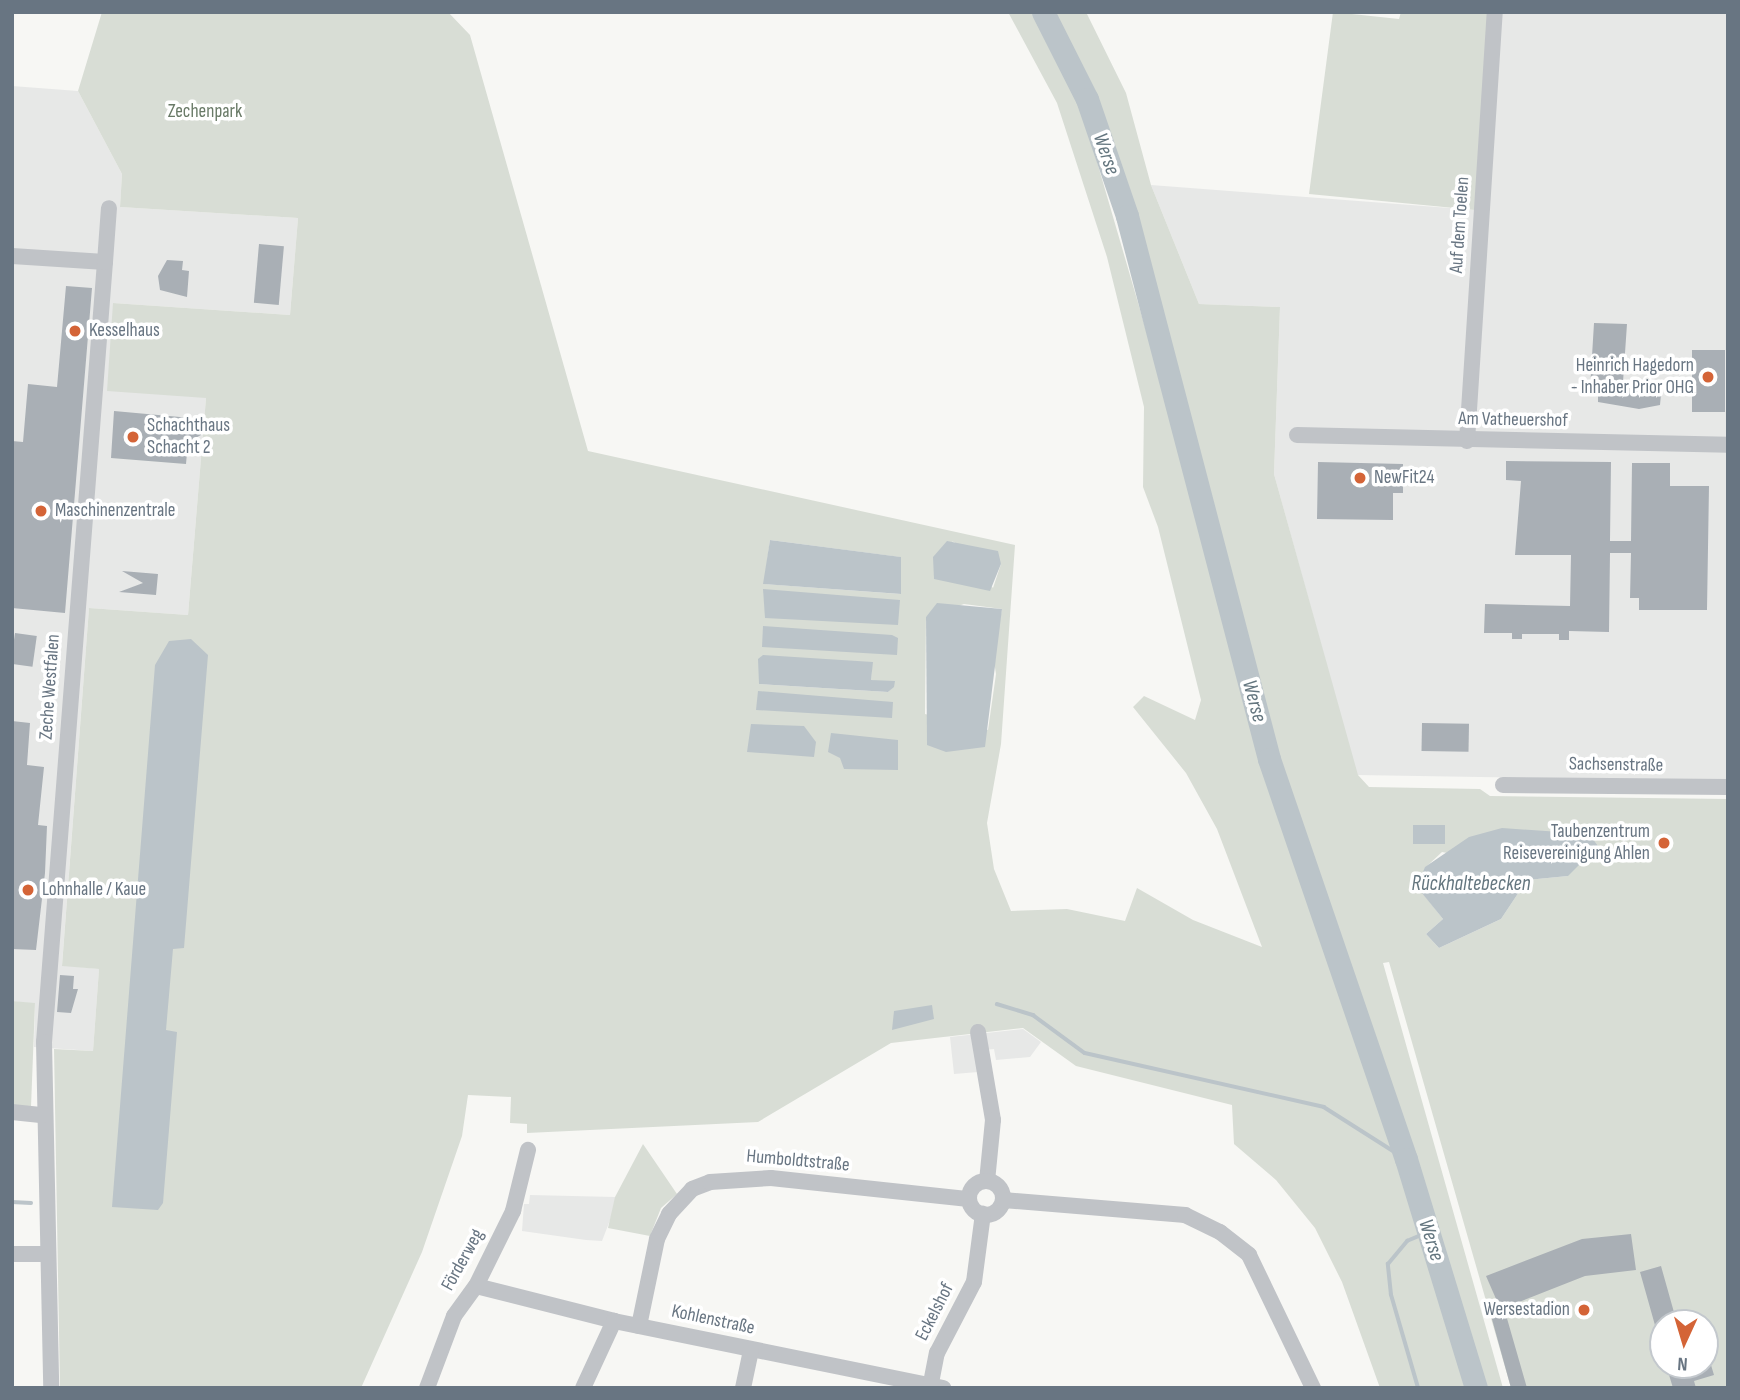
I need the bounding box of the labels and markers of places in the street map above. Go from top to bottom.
place label: Kesselhaus [89,320,160,342]
marker: Kesselhaus [67,323,83,339]
place label: Heinrich Hagedorn - Inhaber Prior OHG [1571,355,1694,399]
marker: Heinrich Hagedorn - Inhaber Prior OHG [1700,369,1716,385]
place label: Schachthaus Schacht 2 [147,415,230,459]
marker: Schachthaus Schacht 2 [125,429,141,445]
place label: NewFit24 [1374,467,1434,489]
marker: NewFit24 [1352,470,1368,486]
place label: Maschinenzentrale [55,500,175,522]
marker: Maschinenzentrale [33,503,49,519]
place label: Taubenzentrum Reisevereinigung Ahlen [1503,821,1650,865]
marker: Taubenzentrum Reisevereinigung Ahlen [1656,835,1672,851]
place label: Lohnhalle / Kaue [42,879,146,901]
marker: Lohnhalle / Kaue [20,882,36,898]
place label: Wersestadion [1483,1299,1570,1321]
marker: Wersestadion [1576,1302,1592,1318]

